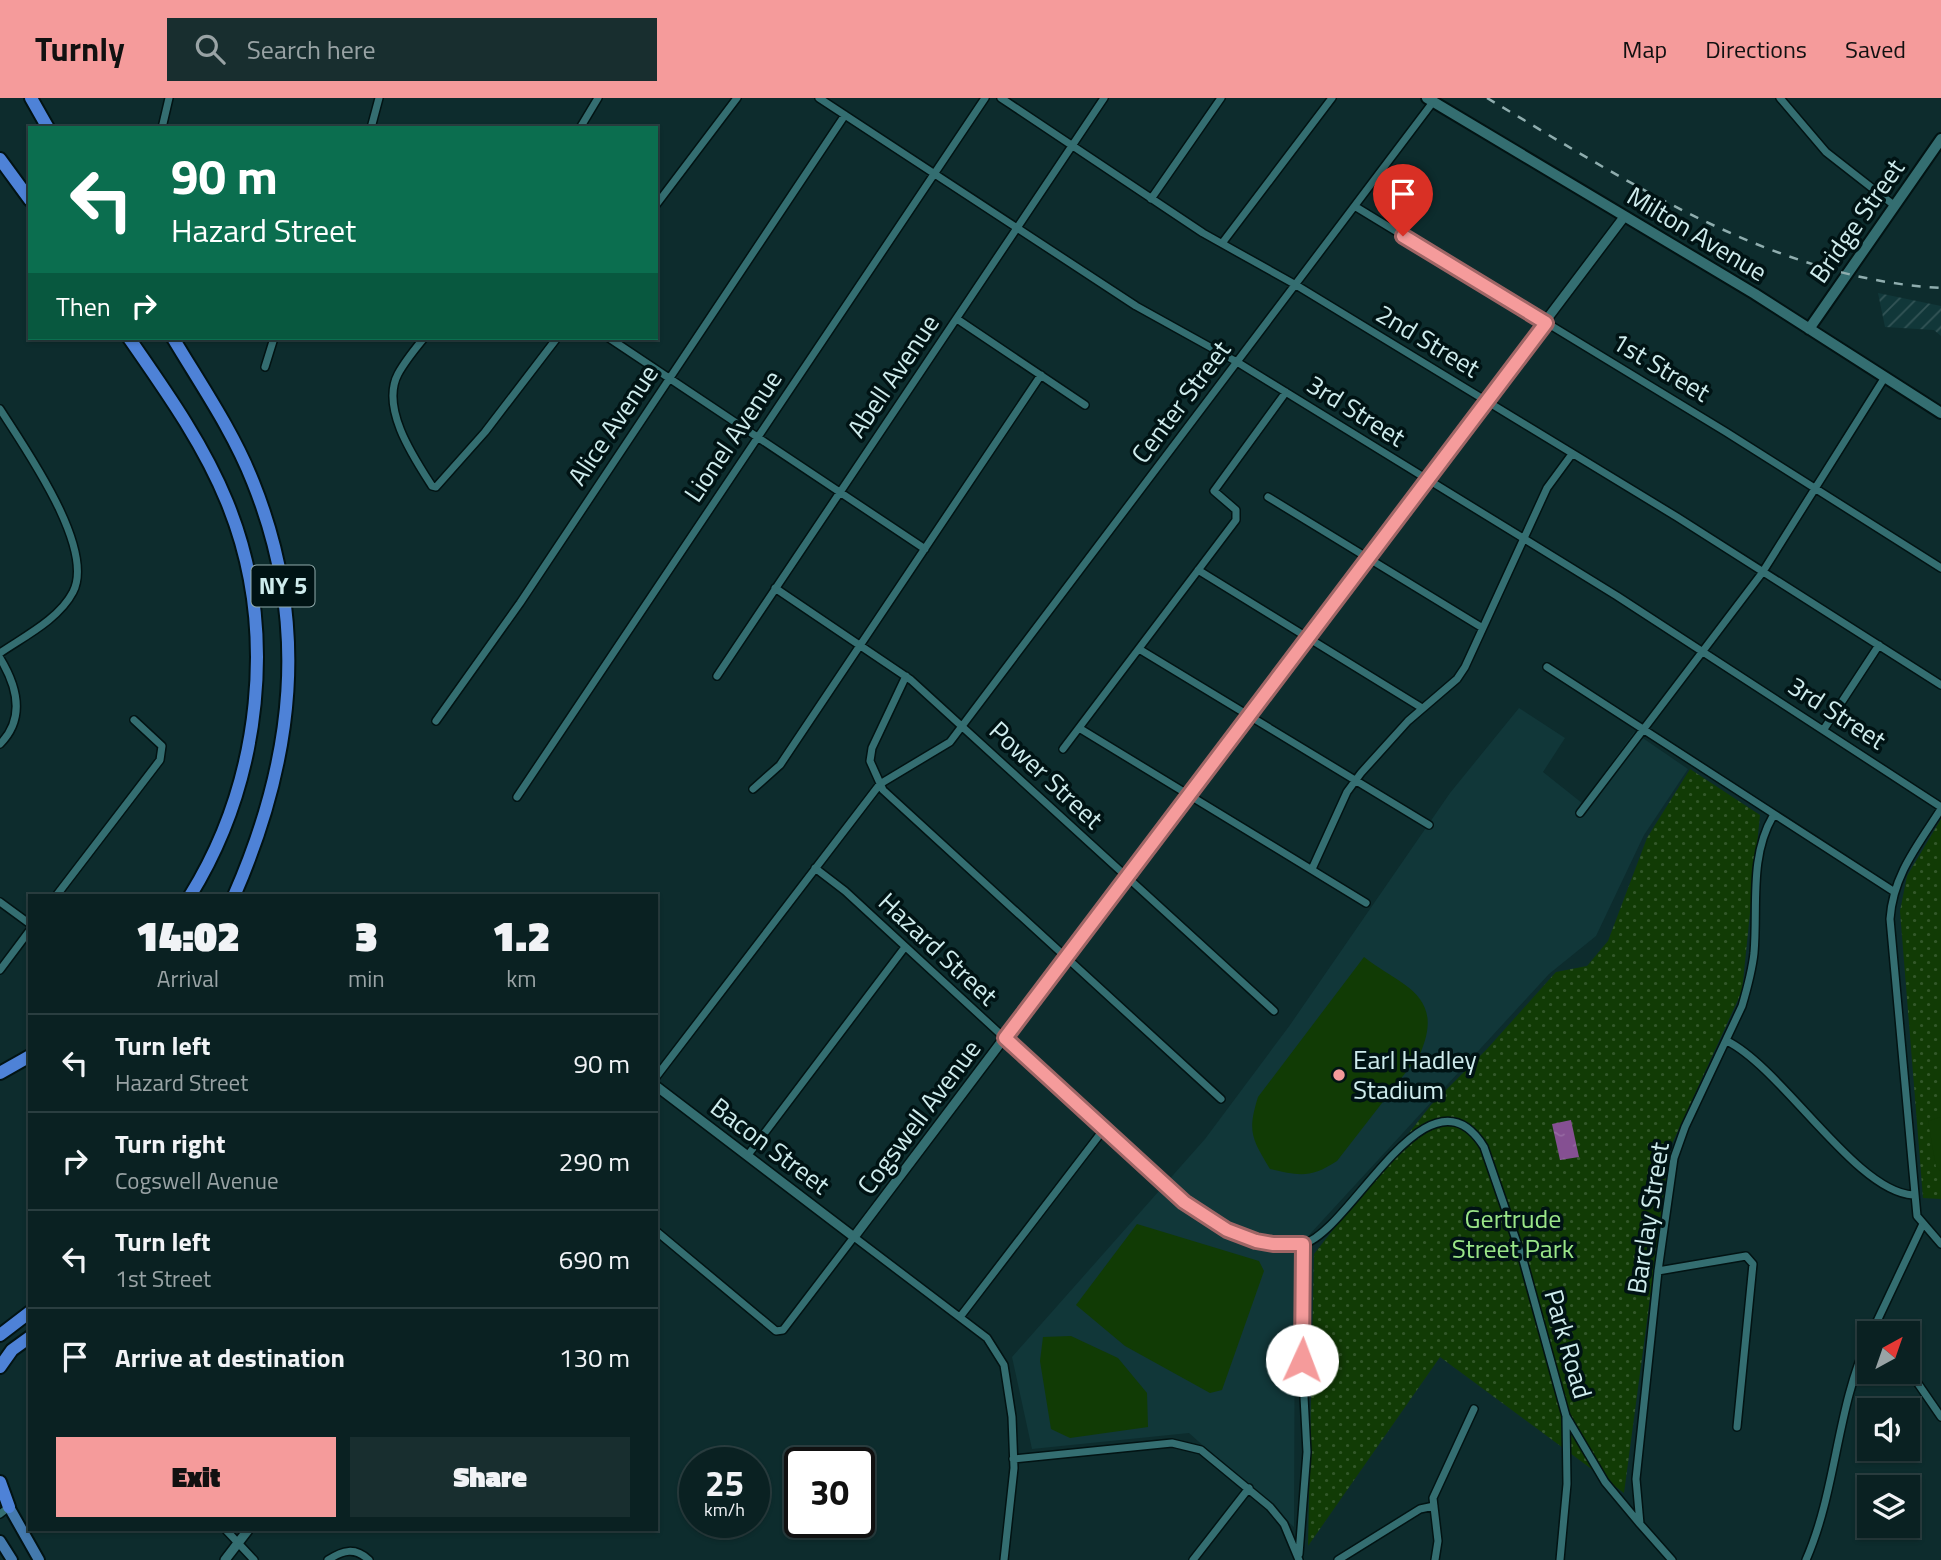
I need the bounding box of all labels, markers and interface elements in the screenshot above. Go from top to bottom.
search box [167,18,657,81]
text: Turnly [35,24,125,74]
icon: search [191,30,229,68]
text: Search here [247,30,376,69]
text: Map [1622,31,1667,67]
text: Directions [1705,31,1807,67]
text: Saved [1845,31,1906,67]
text: 90 m [171,138,278,213]
street label: Bridge Street [1799,151,1914,291]
icon: left [56,154,147,245]
pin [1373,164,1433,236]
icon: arrive [1384,175,1422,213]
street label: Milton Avenue [1620,176,1775,291]
text: Hazard Street [171,206,356,254]
text: Then [56,287,111,326]
icon: right [125,287,163,325]
street label: 2nd Street [1369,294,1488,387]
street label: Abell Avenue [837,306,948,445]
street label: 1st Street [1605,322,1718,411]
street label: Center Street [1121,332,1240,471]
street label: Alice Avenue [558,356,667,493]
street label: Lionel Avenue [674,362,791,510]
street label: 3rd Street [1299,365,1413,456]
road number: NY 5 [252,565,314,606]
street label: 3rd Street [1781,666,1894,759]
street label: Power Street [981,711,1112,838]
street label: Hazard Street [870,883,1007,1014]
text: 14:02 [136,903,240,967]
text: 3 [355,903,378,967]
text: 1.2 [492,903,550,967]
text: Arrival [157,961,219,996]
text: min [348,961,385,996]
text: km [506,961,536,996]
text: Turn left [115,1026,210,1065]
street label: Cogswell Avenue [847,1031,990,1202]
place label: Earl Hadley Stadium [1353,1040,1477,1109]
icon: left [56,1044,94,1082]
text: 90 m [573,1044,630,1083]
text: Hazard Street [115,1065,248,1100]
marker: Earl Hadley Stadium [1331,1067,1347,1083]
street label: Bacon Street [702,1088,838,1204]
text: Turn right [115,1124,226,1163]
street label: Barclay Street [1616,1139,1679,1297]
icon: right [56,1142,94,1180]
text: 290 m [559,1142,630,1181]
text: Cogswell Avenue [115,1163,279,1198]
park label: Gertrude Street Park [1452,1199,1574,1268]
text: Turn left [115,1222,210,1261]
icon: left [56,1240,94,1278]
text: 690 m [559,1240,630,1279]
text: 1st Street [115,1261,211,1296]
street label: Park Road [1534,1285,1603,1403]
north arrow [1857,1321,1920,1384]
map controls [1857,1321,1920,1538]
position arrow [1265,1323,1339,1397]
icon: arrive [56,1338,94,1376]
text: Arrive at destination [115,1338,345,1377]
text: 130 m [559,1338,630,1377]
button: sound [1857,1398,1920,1461]
button: Exit [56,1437,336,1517]
button: Share [350,1437,630,1517]
speed limit sign: 30 [784,1447,875,1538]
text: 25 [705,1456,744,1510]
button: layers [1857,1475,1920,1538]
text: km/h [704,1496,745,1523]

